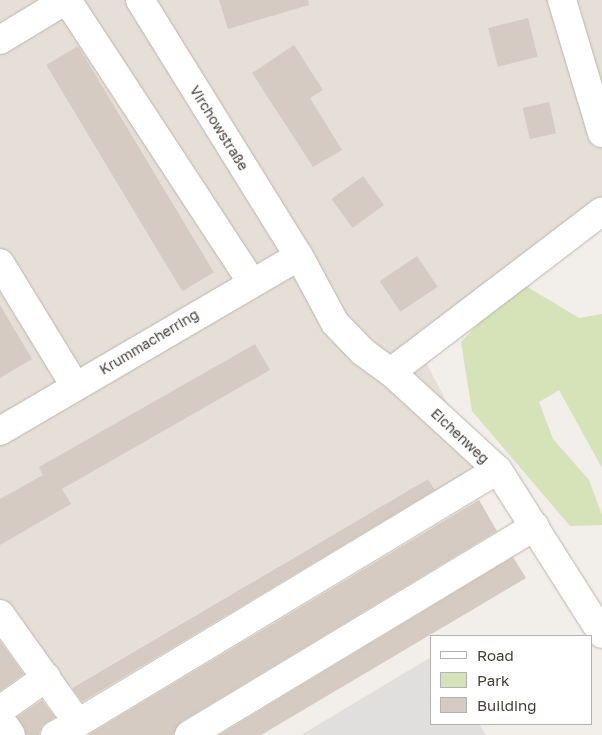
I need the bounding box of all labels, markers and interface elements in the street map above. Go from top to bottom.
street label: Virchowstraße [186,83,252,173]
street label: Krummacherring [96,306,202,378]
street label: Eichenweg [428,405,492,467]
legend [430,635,592,725]
text: Road [477,646,514,664]
text: Park [477,671,509,689]
text: Building [477,696,537,714]

